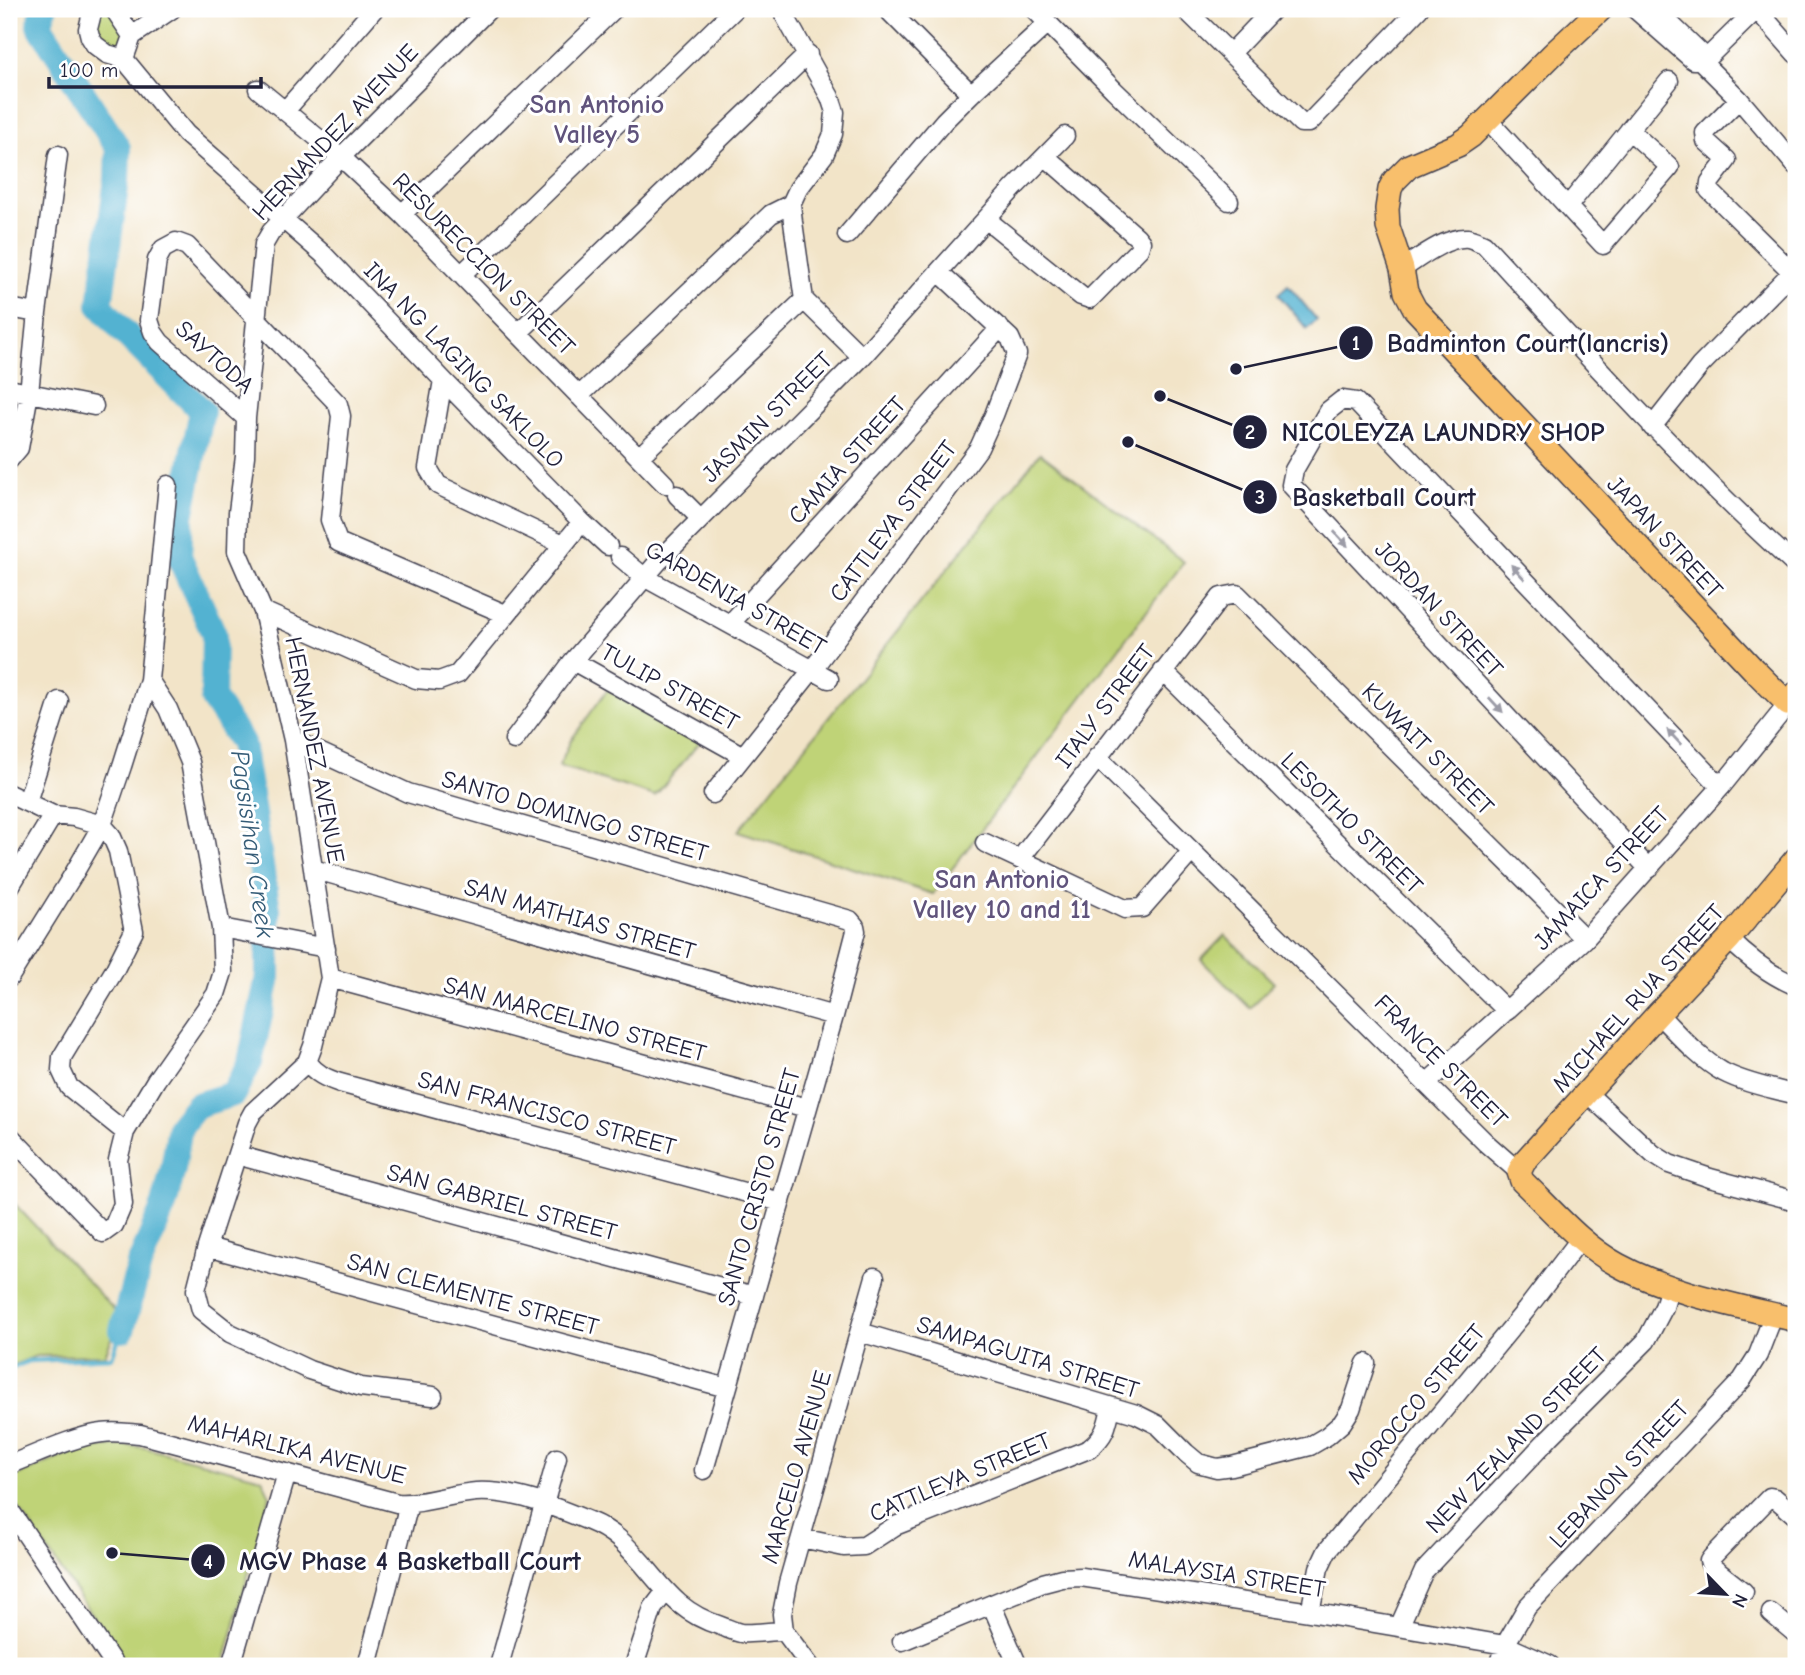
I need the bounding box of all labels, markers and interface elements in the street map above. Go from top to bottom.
street label: HERNANDEZ AVENUE [246,38,424,226]
scale bar [49,46,261,90]
text: 100 m [60,58,118,82]
district label: San Antonio Valley 5 [530,90,664,150]
street label: RESURECCION STREET [387,167,581,361]
street label: INA NG LAGING SAKLOLO [358,256,570,474]
street label: SAYTODA [170,315,260,399]
callout: Badminton Court(lancris) [1338,319,1683,366]
text: Badminton Court(lancris) [1387,329,1669,359]
text: 1 [1352,331,1360,355]
street label: JASMIN STREET [696,346,838,488]
street label: CAMIA STREET [782,390,912,529]
callout: NICOLEYZA LAUNDRY SHOP [1232,408,1618,455]
text: NICOLEYZA LAUNDRY SHOP [1282,418,1605,448]
text: 2 [1245,420,1255,444]
street label: CATTLEYA STREET [823,435,963,607]
street label: JAPAN STREET [1601,470,1729,604]
callout: Basketball Court [1243,474,1489,521]
text: Basketball Court [1292,483,1476,513]
text: 3 [1255,485,1265,509]
one-way arrow [1333,530,1349,548]
street label: GARDENIA STREET [641,535,832,661]
street label: JORDAN STREET [1369,535,1509,683]
one-way arrow [1510,564,1526,581]
street label: HERNANDEZ AVENUE [279,634,351,866]
street label: TULIP STREET [596,638,744,737]
street label: ITALY STREET [1049,638,1161,773]
street label: KUWAIT STREET [1356,677,1500,821]
one-way arrow [1487,696,1503,713]
one-way arrow [1667,729,1683,746]
street label: LESOTHO STREET [1275,746,1429,900]
water label: Pagsisihan Creek [224,748,280,940]
street label: SANTO DOMINGO STREET [439,765,712,868]
street label: JAMAICA STREET [1527,800,1675,956]
district label: San Antonio Valley 10 and 11 [913,865,1091,925]
street label: SAN MATHIAS STREET [461,873,699,966]
street label: MICHAEL RUA STREET [1546,898,1730,1098]
street label: SAN MARCELINO STREET [441,970,710,1068]
street label: FRANCE STREET [1369,989,1514,1134]
street label: SAN FRANCISCO STREET [415,1065,680,1161]
street label: SANTO CRISTO STREET [712,1065,806,1309]
street label: SAN GABRIEL STREET [384,1158,620,1246]
street label: SAN CLEMENTE STREET [344,1247,602,1341]
street label: SAMPAGUITA STREET [914,1310,1143,1404]
street label: MOROCCO STREET [1341,1318,1491,1489]
street label: NEW ZEALAND STREET [1420,1341,1612,1539]
street label: MARCELO AVENUE [755,1367,837,1567]
street label: LEBANON STREET [1543,1394,1695,1554]
street label: MAHARLIKA AVENUE [185,1408,409,1490]
street label: CATTLEYA STREET [865,1426,1055,1528]
callout: MGV Phase 4 Basketball Court [191,1538,595,1585]
street label: MALAYSIA STREET [1127,1545,1328,1603]
text: MGV Phase 4 Basketball Court [239,1547,581,1577]
text: 4 [203,1550,213,1574]
north arrow [1689,1560,1759,1630]
text: N [1727,1590,1752,1611]

